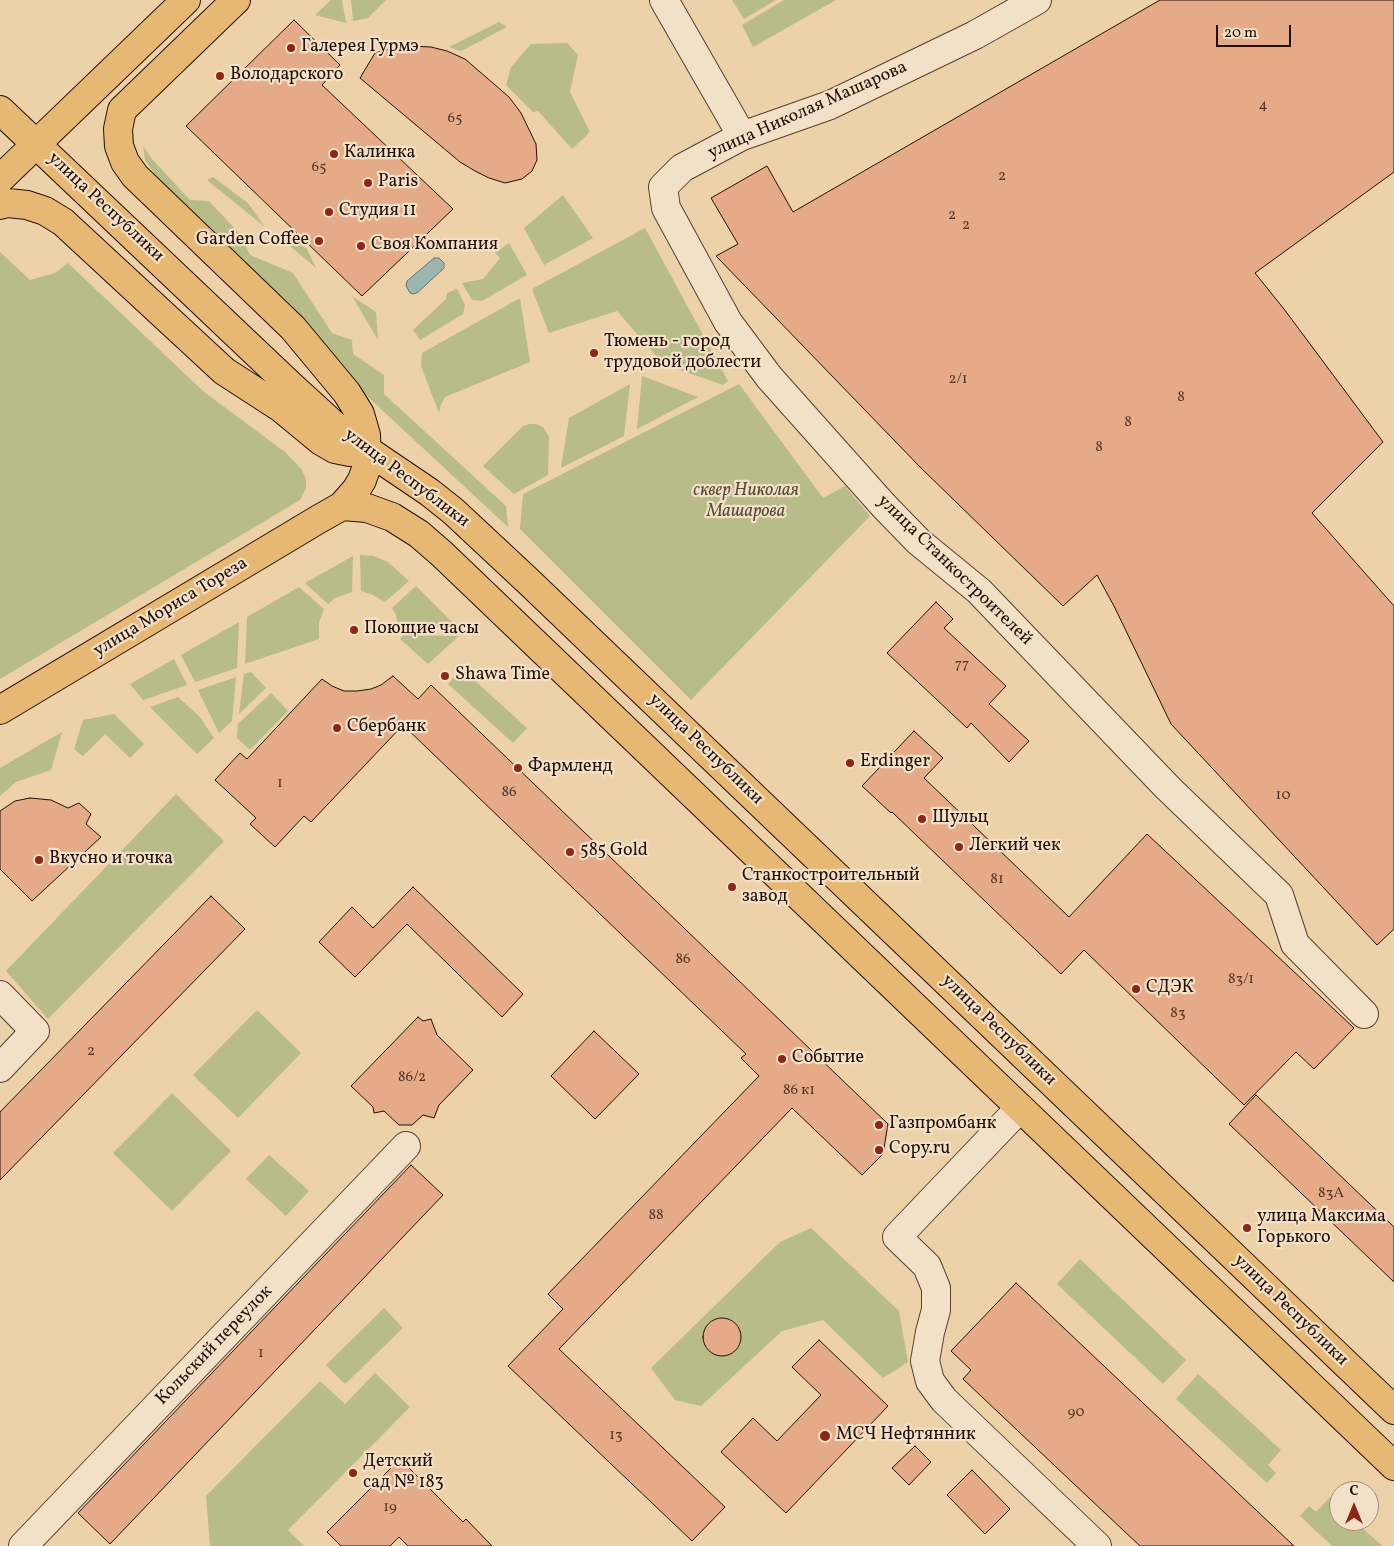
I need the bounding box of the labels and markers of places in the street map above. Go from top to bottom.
place label: Галерея Гурмэ [301,37,419,59]
marker: Галерея Гурмэ [285,42,297,54]
place label: Володарского [230,65,343,87]
marker: Володарского [214,70,226,82]
place label: Калинка [344,143,415,165]
marker: Калинка [328,148,340,160]
place label: Paris [378,172,418,194]
marker: Paris [362,177,374,189]
place label: Студия 11 [339,201,416,223]
marker: Студия 11 [323,206,335,218]
place label: Garden Coffee [196,230,309,252]
marker: Garden Coffee [313,235,325,247]
place label: Своя Компания [371,235,498,257]
marker: Своя Компания [355,240,367,252]
place label: Тюмень - город трудовой доблести [604,332,761,374]
marker: Тюмень - город трудовой доблести [588,347,600,359]
place label: Поющие часы [364,619,479,641]
marker: Поющие часы [348,624,360,636]
place label: Shawa Time [455,665,550,687]
marker: Shawa Time [439,670,451,682]
place label: Сбербанк [347,717,426,739]
marker: Сбербанк [331,722,343,734]
place label: Erdinger [860,752,930,774]
place label: Фармленд [528,757,613,779]
marker: Erdinger [844,757,856,769]
marker: Фармленд [512,762,524,774]
place label: Шульц [932,808,989,830]
marker: Шульц [916,813,928,825]
place label: Легкий чек [969,836,1061,858]
place label: 585 Gold [580,841,648,863]
marker: Легкий чек [953,841,965,853]
marker: 585 Gold [564,846,576,858]
place label: Вкусно и точка [49,849,173,871]
marker: Вкусно и точка [33,854,45,866]
place label: Станкостроительный завод [742,866,920,909]
marker: Станкостроительный завод [726,881,738,893]
place label: СДЭК [1146,978,1194,1000]
marker: СДЭК [1130,983,1142,995]
place label: Событие [792,1048,864,1070]
marker: Событие [776,1053,788,1065]
place label: Газпромбанк [889,1114,996,1136]
marker: Газпромбанк [873,1119,885,1131]
place label: Copy.ru [889,1139,951,1161]
marker: Copy.ru [873,1144,885,1156]
place label: улица Максима Горького [1257,1207,1386,1250]
marker: улица Максима Горького [1241,1222,1253,1234]
place label: МСЧ Нефтянник [836,1425,976,1447]
marker: МСЧ Нефтянник [818,1429,832,1443]
place label: Детский сад № 183 [363,1452,444,1495]
marker: Детский сад № 183 [347,1467,359,1479]

